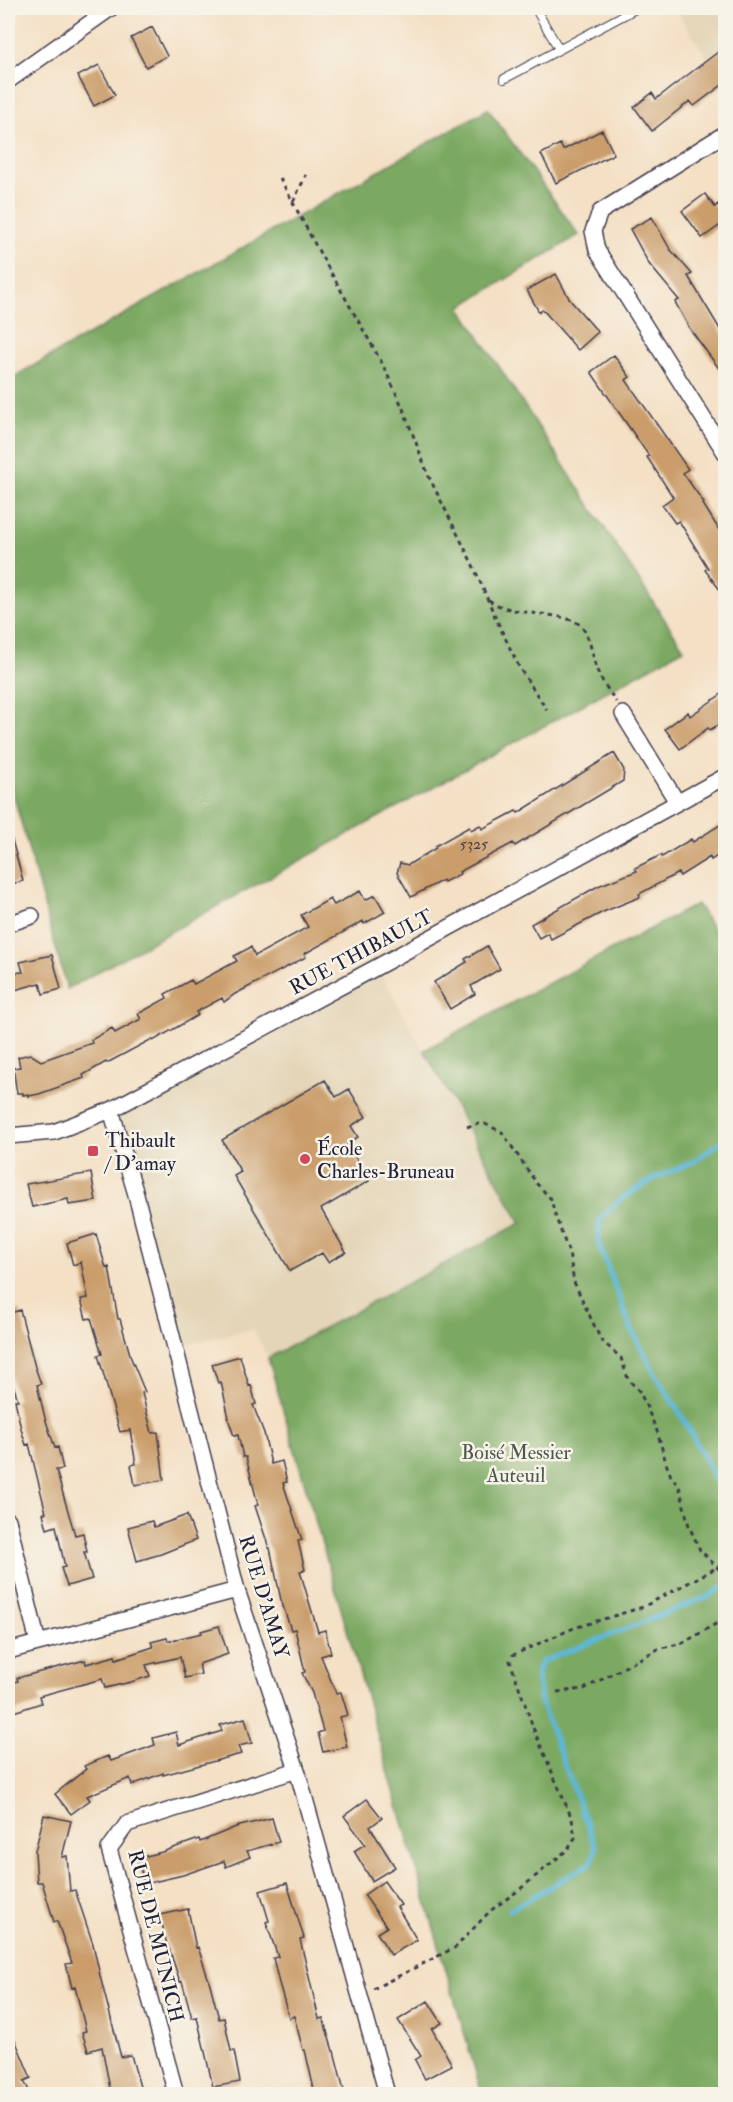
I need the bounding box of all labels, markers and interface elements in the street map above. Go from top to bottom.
house number: 5325 [460,834,488,854]
street label: RUE THIBAULT [285,904,437,1000]
place label: Thibault / D'amay [103,1128,177,1176]
place label: École Charles-Bruneau [317,1135,455,1184]
marker: Thibault / D'amay [86,1144,100,1158]
marker: École Charles-Bruneau [298,1152,312,1166]
park label: Boisé Messier Auteuil [461,1440,571,1488]
street label: RUE D'AMAY [233,1532,295,1663]
street label: RUE DE MUNICH [122,1847,190,2025]

